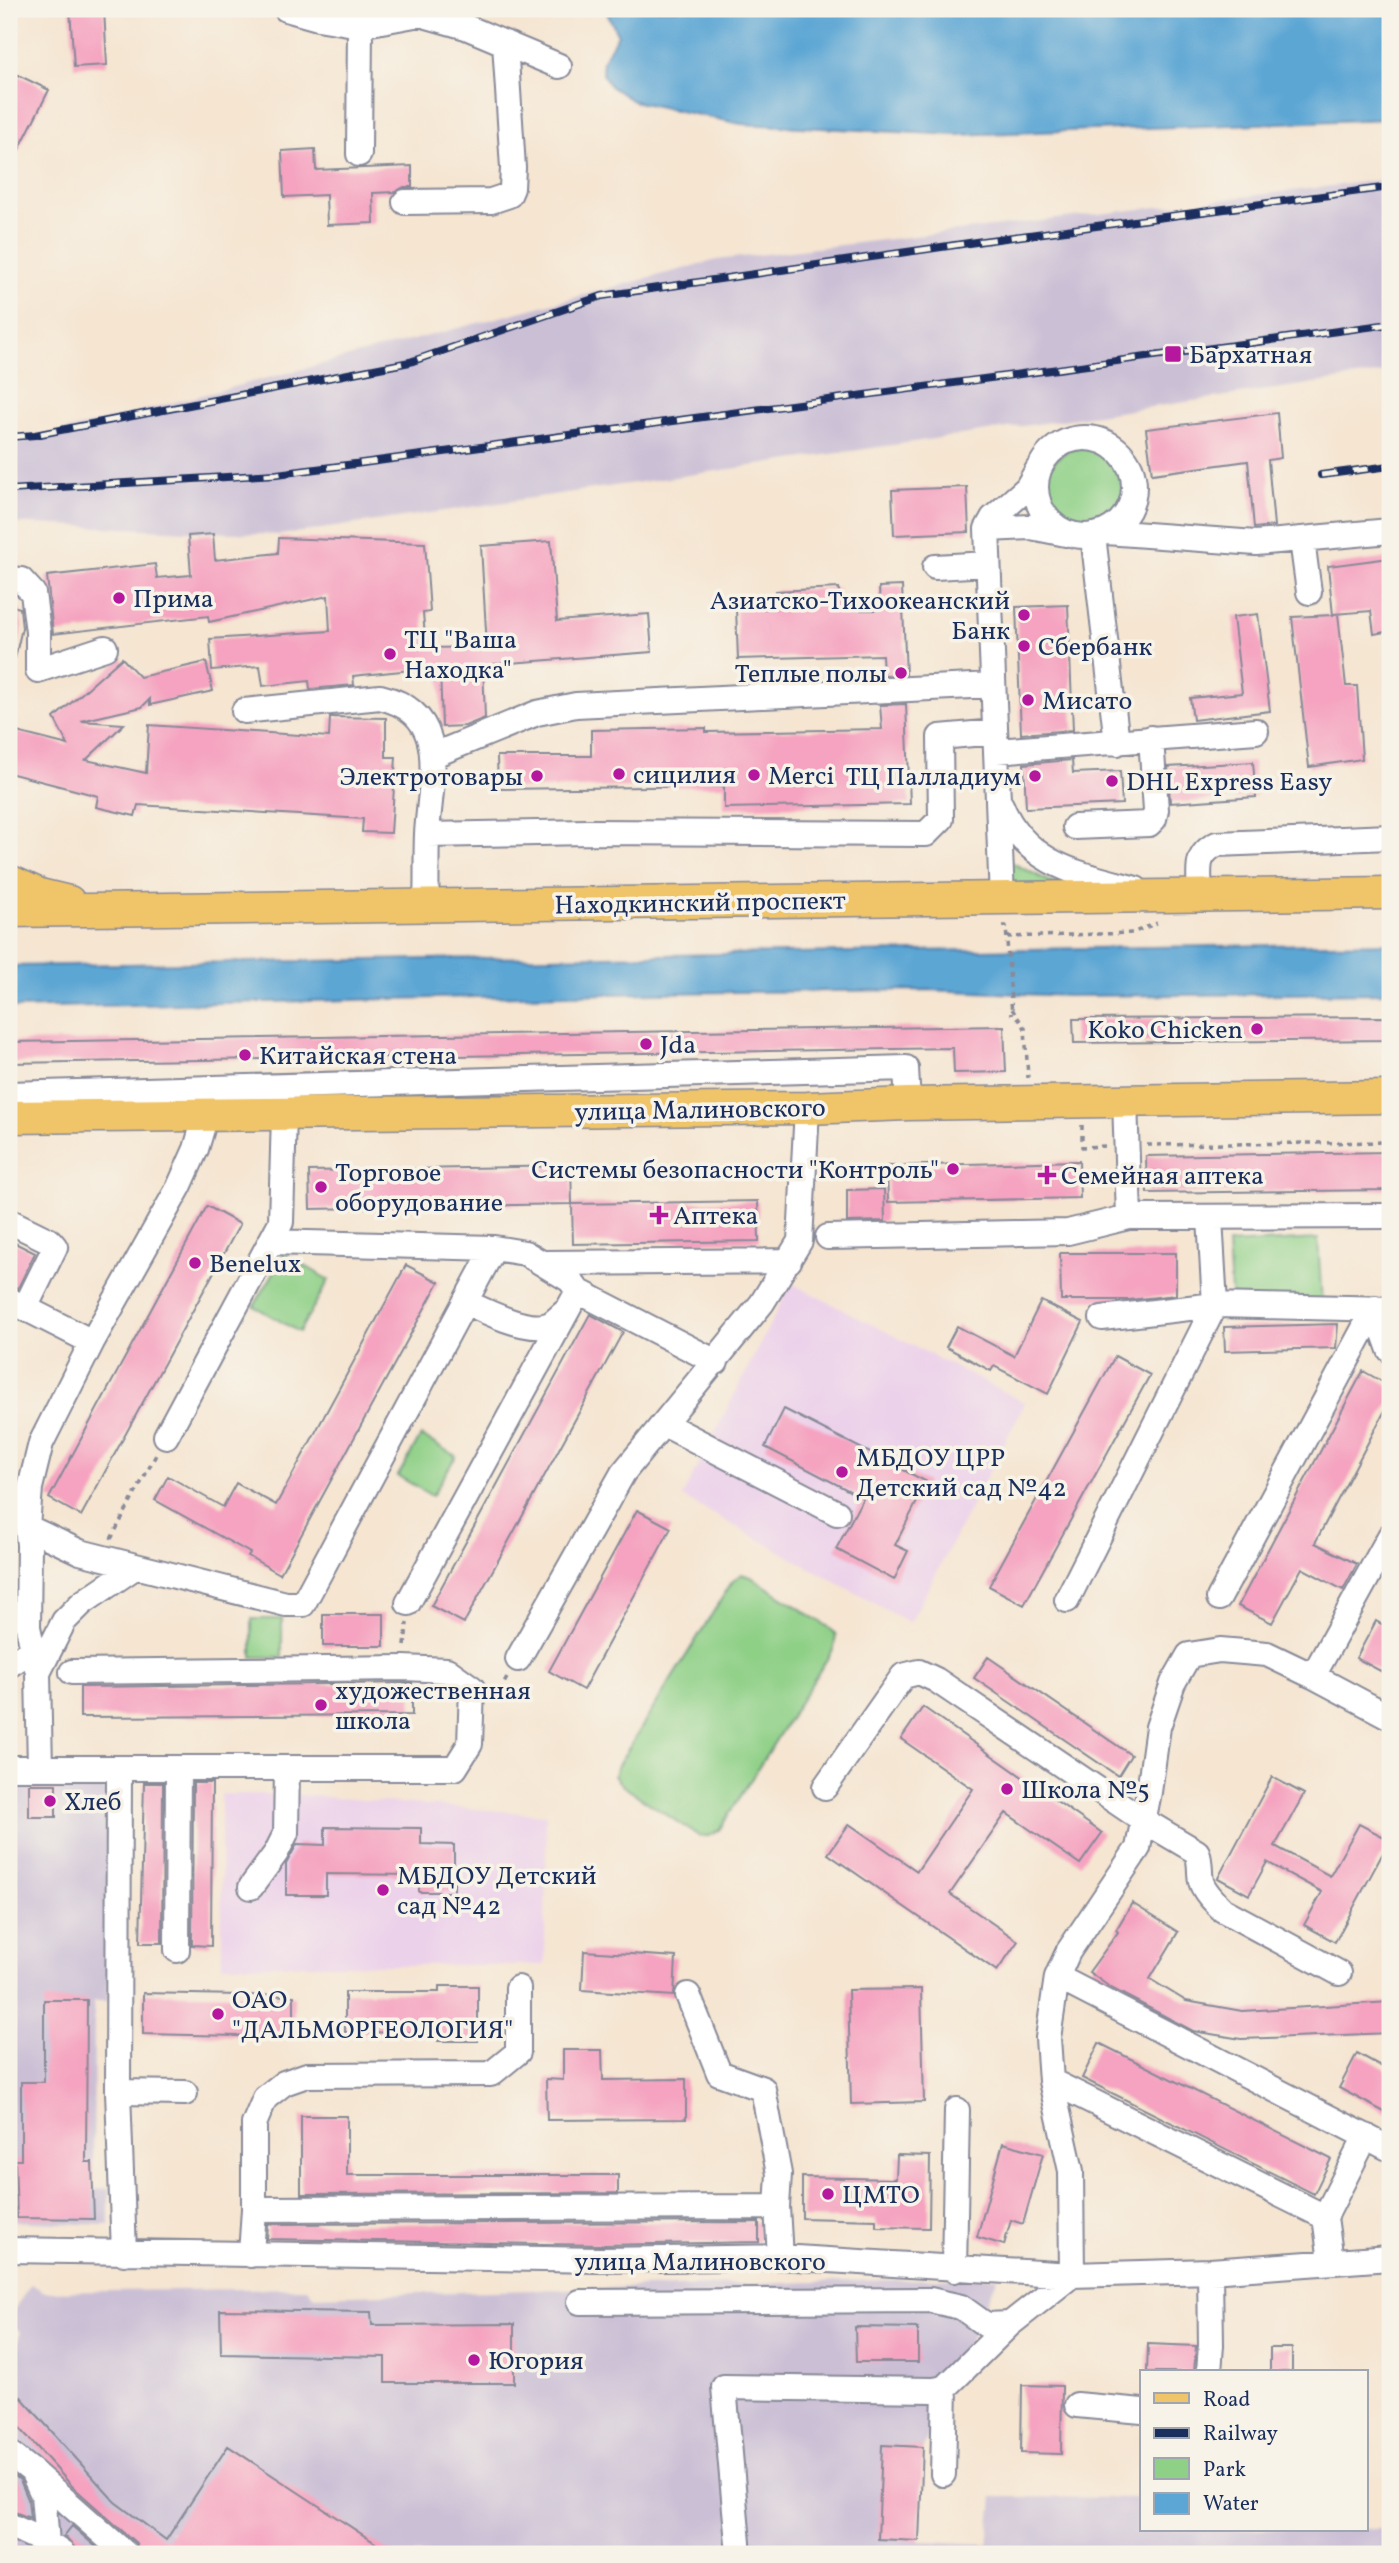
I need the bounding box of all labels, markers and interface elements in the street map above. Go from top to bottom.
place label: Бархатная [1189,338,1312,374]
marker: Бархатная [1163,344,1183,364]
place label: Прима [133,582,214,618]
place label: Азиатско-Тихоокеанский Банк [710,584,1010,650]
marker: Прима [111,590,127,606]
marker: Азиатско-Тихоокеанский Банк [1016,607,1032,623]
place label: ТЦ "Ваша Находка" [404,623,517,689]
place label: Сбербанк [1038,630,1152,666]
marker: Сбербанк [1016,638,1032,654]
marker: ТЦ "Ваша Находка" [382,646,398,662]
place label: Теплые полы [735,657,887,693]
marker: Теплые полы [893,665,909,681]
place label: Мисато [1042,684,1132,720]
marker: Мисато [1020,692,1036,708]
place label: сицилия [633,758,736,794]
place label: Merci [768,759,834,795]
place label: Электротовары [340,760,523,796]
place label: ТЦ Палладиум [846,760,1021,796]
place label: DHL Express Easy [1126,765,1332,801]
marker: сицилия [611,766,627,782]
marker: Merci [746,767,762,783]
marker: Электротовары [529,768,545,784]
marker: ТЦ Палладиум [1027,768,1043,784]
marker: DHL Express Easy [1104,773,1120,789]
street label: Находкинский проспект [554,883,846,925]
place label: Koko Chicken [1087,1013,1243,1049]
marker: Koko Chicken [1249,1021,1265,1037]
place label: Jda [660,1028,696,1064]
marker: Jda [638,1036,654,1052]
place label: Китайская стена [259,1039,457,1075]
marker: Китайская стена [237,1047,253,1063]
street label: улица Малиновского [574,1091,826,1131]
place label: Системы безопасности "Контроль" [531,1153,939,1189]
place label: Торговое оборудование [335,1156,503,1222]
place label: Семейная аптека [1061,1159,1264,1195]
marker: Системы безопасности "Контроль" [945,1161,961,1177]
marker: Семейная аптека [1039,1167,1055,1183]
marker: Торговое оборудование [313,1179,329,1195]
place label: Аптека [673,1199,758,1235]
marker: Аптека [651,1207,667,1223]
place label: Benelux [209,1247,301,1283]
marker: Benelux [187,1255,203,1271]
place label: МБДОУ ЦРР Детский сад №42 [856,1441,1067,1507]
marker: МБДОУ ЦРР Детский сад №42 [834,1464,850,1480]
place label: художественная школа [335,1674,531,1740]
marker: художественная школа [313,1697,329,1713]
place label: Школа №5 [1021,1773,1150,1809]
marker: Школа №5 [999,1781,1015,1797]
place label: Хлеб [64,1785,122,1821]
marker: Хлеб [42,1793,58,1809]
place label: МБДОУ Детский сад №42 [397,1859,597,1925]
marker: МБДОУ Детский сад №42 [375,1882,391,1898]
place label: ОАО "ДАЛЬМОРГЕОЛОГИЯ" [232,1983,513,2049]
marker: ОАО "ДАЛЬМОРГЕОЛОГИЯ" [210,2006,226,2022]
place label: ЦМТО [842,2178,920,2214]
marker: ЦМТО [820,2186,836,2202]
street label: улица Малиновского [574,2245,826,2281]
place label: Югория [488,2344,584,2380]
marker: Югория [466,2352,482,2368]
legend [1140,2370,1368,2532]
text: Road [1203,2386,1250,2415]
text: Railway [1203,2420,1279,2449]
text: Park [1203,2456,1246,2485]
text: Water [1203,2490,1259,2519]

